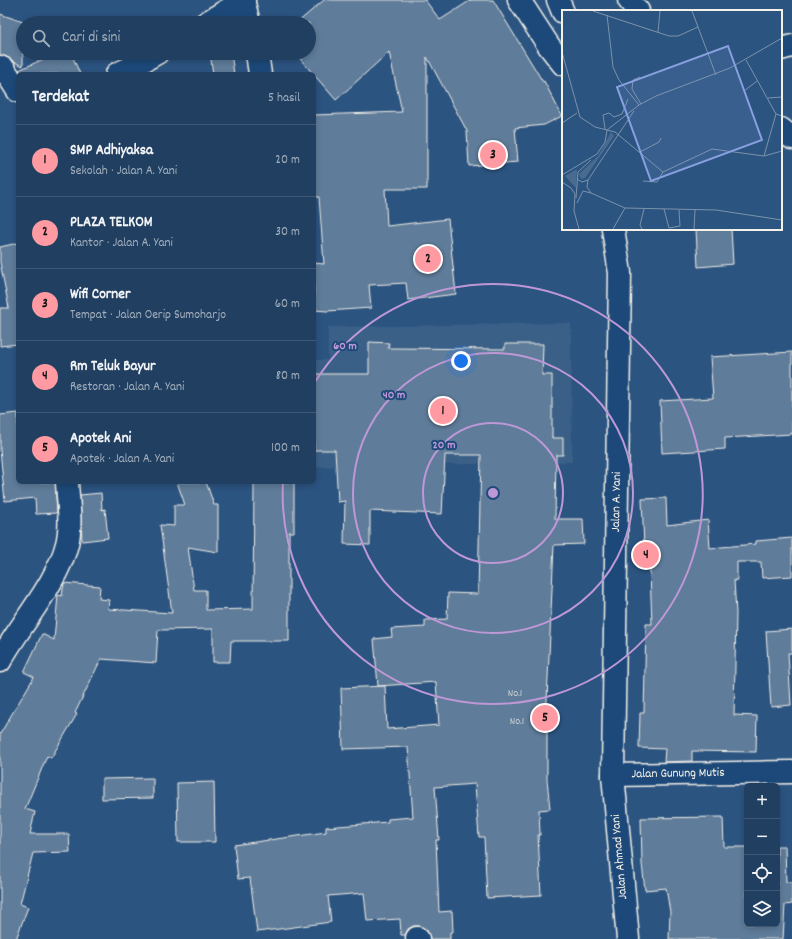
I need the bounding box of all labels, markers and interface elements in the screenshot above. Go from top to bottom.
inset map [562,10,782,230]
search box [16,16,316,60]
icon: search [30,27,52,49]
text: Cari di sini [62,27,120,49]
text: Terdekat [32,86,89,110]
text: 5 hasil [268,89,300,108]
text: SMP Adhiyaksa [70,140,153,162]
pin: 3 [480,140,506,170]
text: 1 [44,151,46,170]
text: 20 m [275,151,300,170]
text: Sekolah · Jalan A. Yani [70,162,177,181]
text: PLAZA TELKOM [70,212,153,234]
text: 2 [42,223,48,242]
text: 30 m [275,223,300,242]
text: Kantor · Jalan A. Yani [70,234,173,253]
pin: 2 [415,244,441,274]
text: Wifi Corner [70,284,130,306]
text: 3 [42,295,48,314]
text: 60 m [275,295,300,314]
text: Tempat · Jalan Oerip Sumoharjo [70,306,226,325]
text: 60 m [333,338,357,355]
your location [451,351,471,371]
text: Rm Teluk Bayur [70,356,156,378]
text: 4 [42,367,48,386]
text: 80 m [276,367,300,386]
text: Restoran · Jalan A. Yani [70,378,184,397]
text: 40 m [383,387,405,404]
pin: 1 [430,396,456,426]
text: Apotek Ani [70,428,131,450]
text: 20 m [433,437,455,454]
text: 5 [42,439,48,458]
text: 100 m [271,439,300,458]
text: Apotek · Jalan A. Yani [70,450,174,469]
street label: Jalan A. Yani [607,471,627,532]
centre of rings [486,486,500,500]
pin: 4 [633,540,659,570]
house number: No.1 [508,686,522,702]
pin: 5 [532,703,558,733]
house number: No.1 [510,714,524,730]
street label: Jalan Gunung Mutis [631,764,725,784]
map controls [744,783,780,927]
button: + [744,783,780,819]
street label: Jalan Ahmad Yani [607,813,633,900]
button: − [744,819,780,855]
button: locate [744,855,780,891]
button: layers [744,891,780,927]

